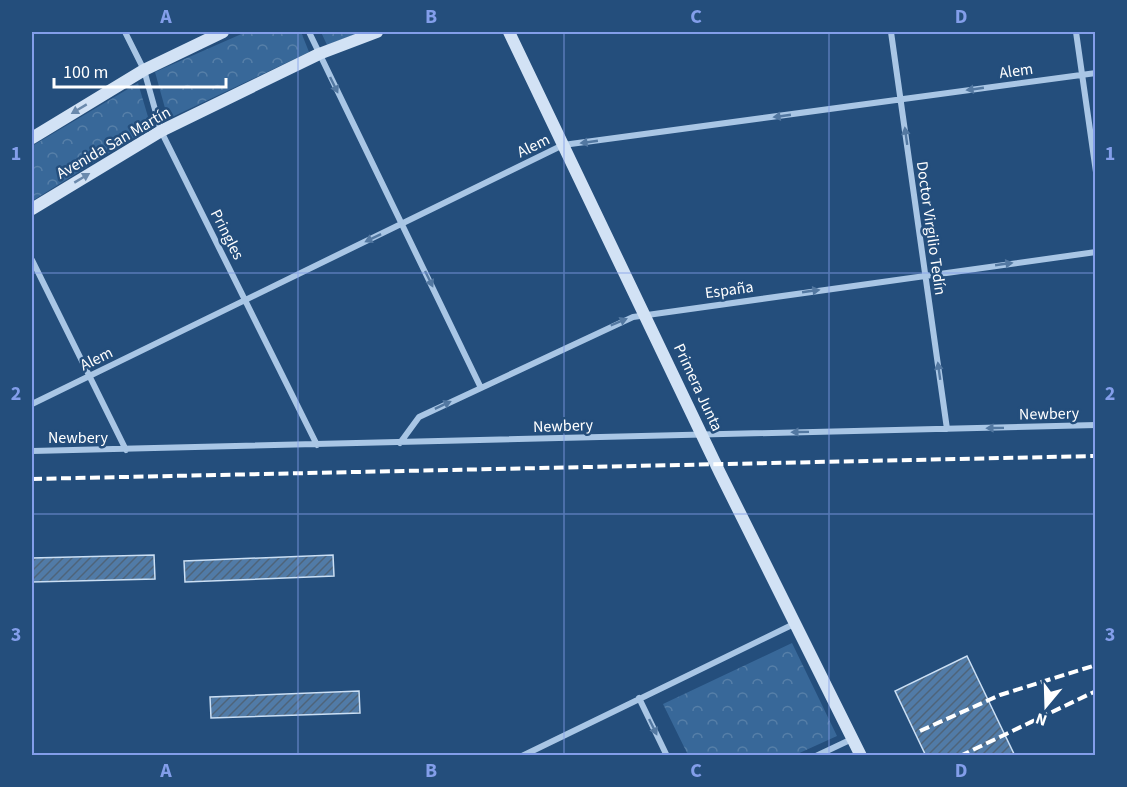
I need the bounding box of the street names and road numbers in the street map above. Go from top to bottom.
street label: Alem [998,58,1034,84]
street label: Avenida San Martín [52,101,175,185]
street label: Alem [513,129,554,163]
street label: Doctor Virgilio Tedín [911,160,951,296]
street label: Pringles [205,205,249,264]
street label: España [704,276,755,304]
street label: Primera Junta [668,340,728,435]
street label: Alem [76,342,117,376]
street label: Newbery [1019,402,1080,426]
street label: Newbery [533,414,594,438]
street label: Newbery [48,427,109,449]

